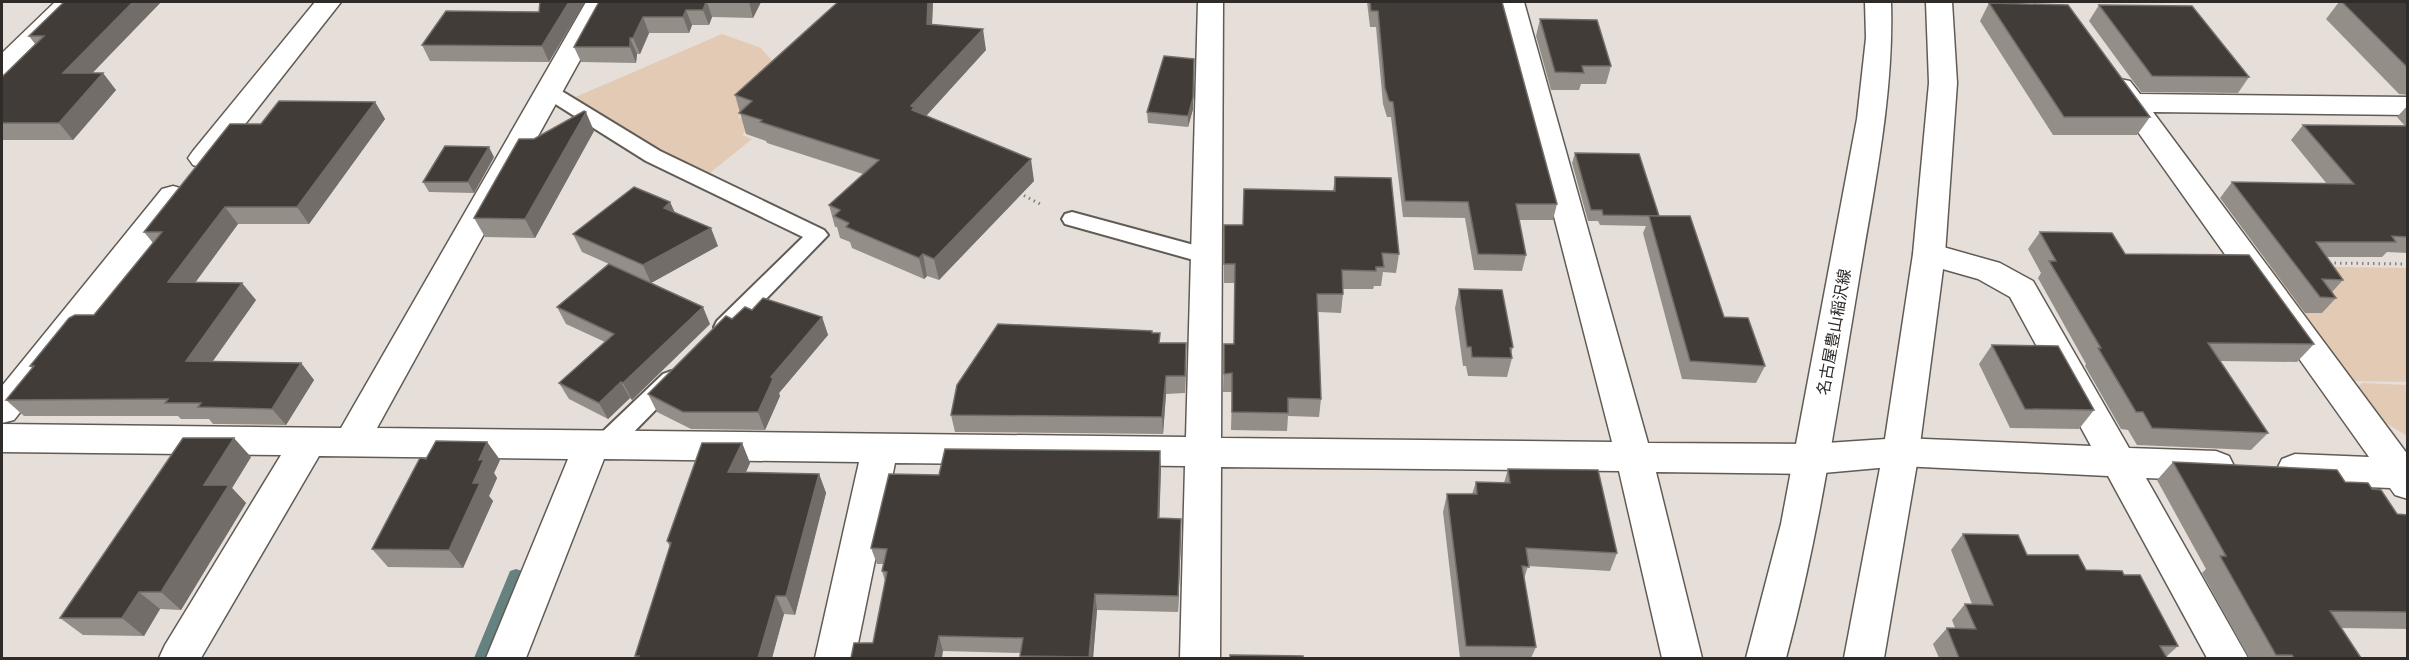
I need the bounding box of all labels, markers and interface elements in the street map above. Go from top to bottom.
street label: 名古屋豊山稲沢線 [1814,267,1854,397]

